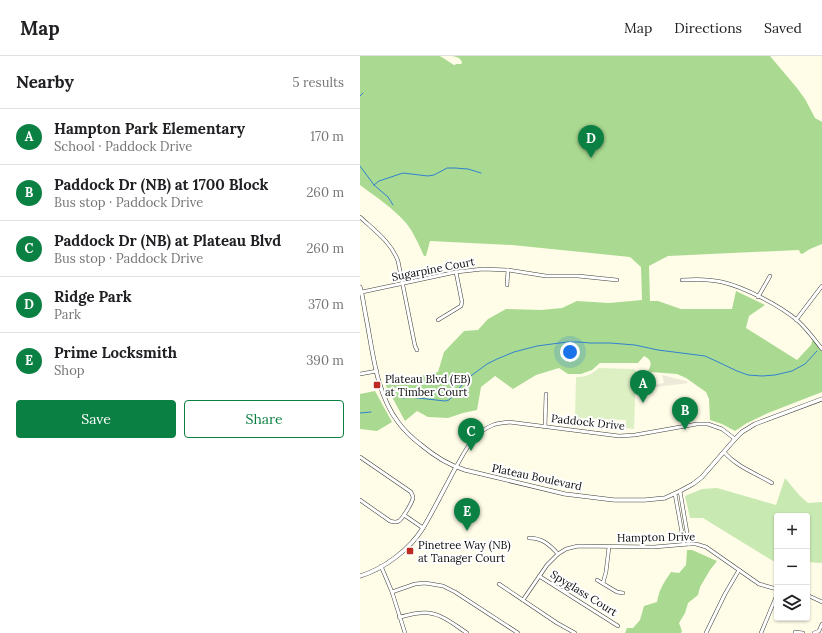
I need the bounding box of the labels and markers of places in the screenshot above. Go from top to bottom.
pin: D [578,125,604,158]
pin: A [630,370,656,403]
place label: Plateau Blvd (EB) at Timber Court [385,372,470,399]
marker: Plateau Blvd (EB) at Timber Court [372,380,382,390]
pin: B [672,397,698,430]
pin: C [458,418,484,451]
pin: E [454,498,480,531]
place label: Pinetree Way (NB) at Tanager Court [418,538,511,565]
marker: Pinetree Way (NB) at Tanager Court [405,546,415,556]

